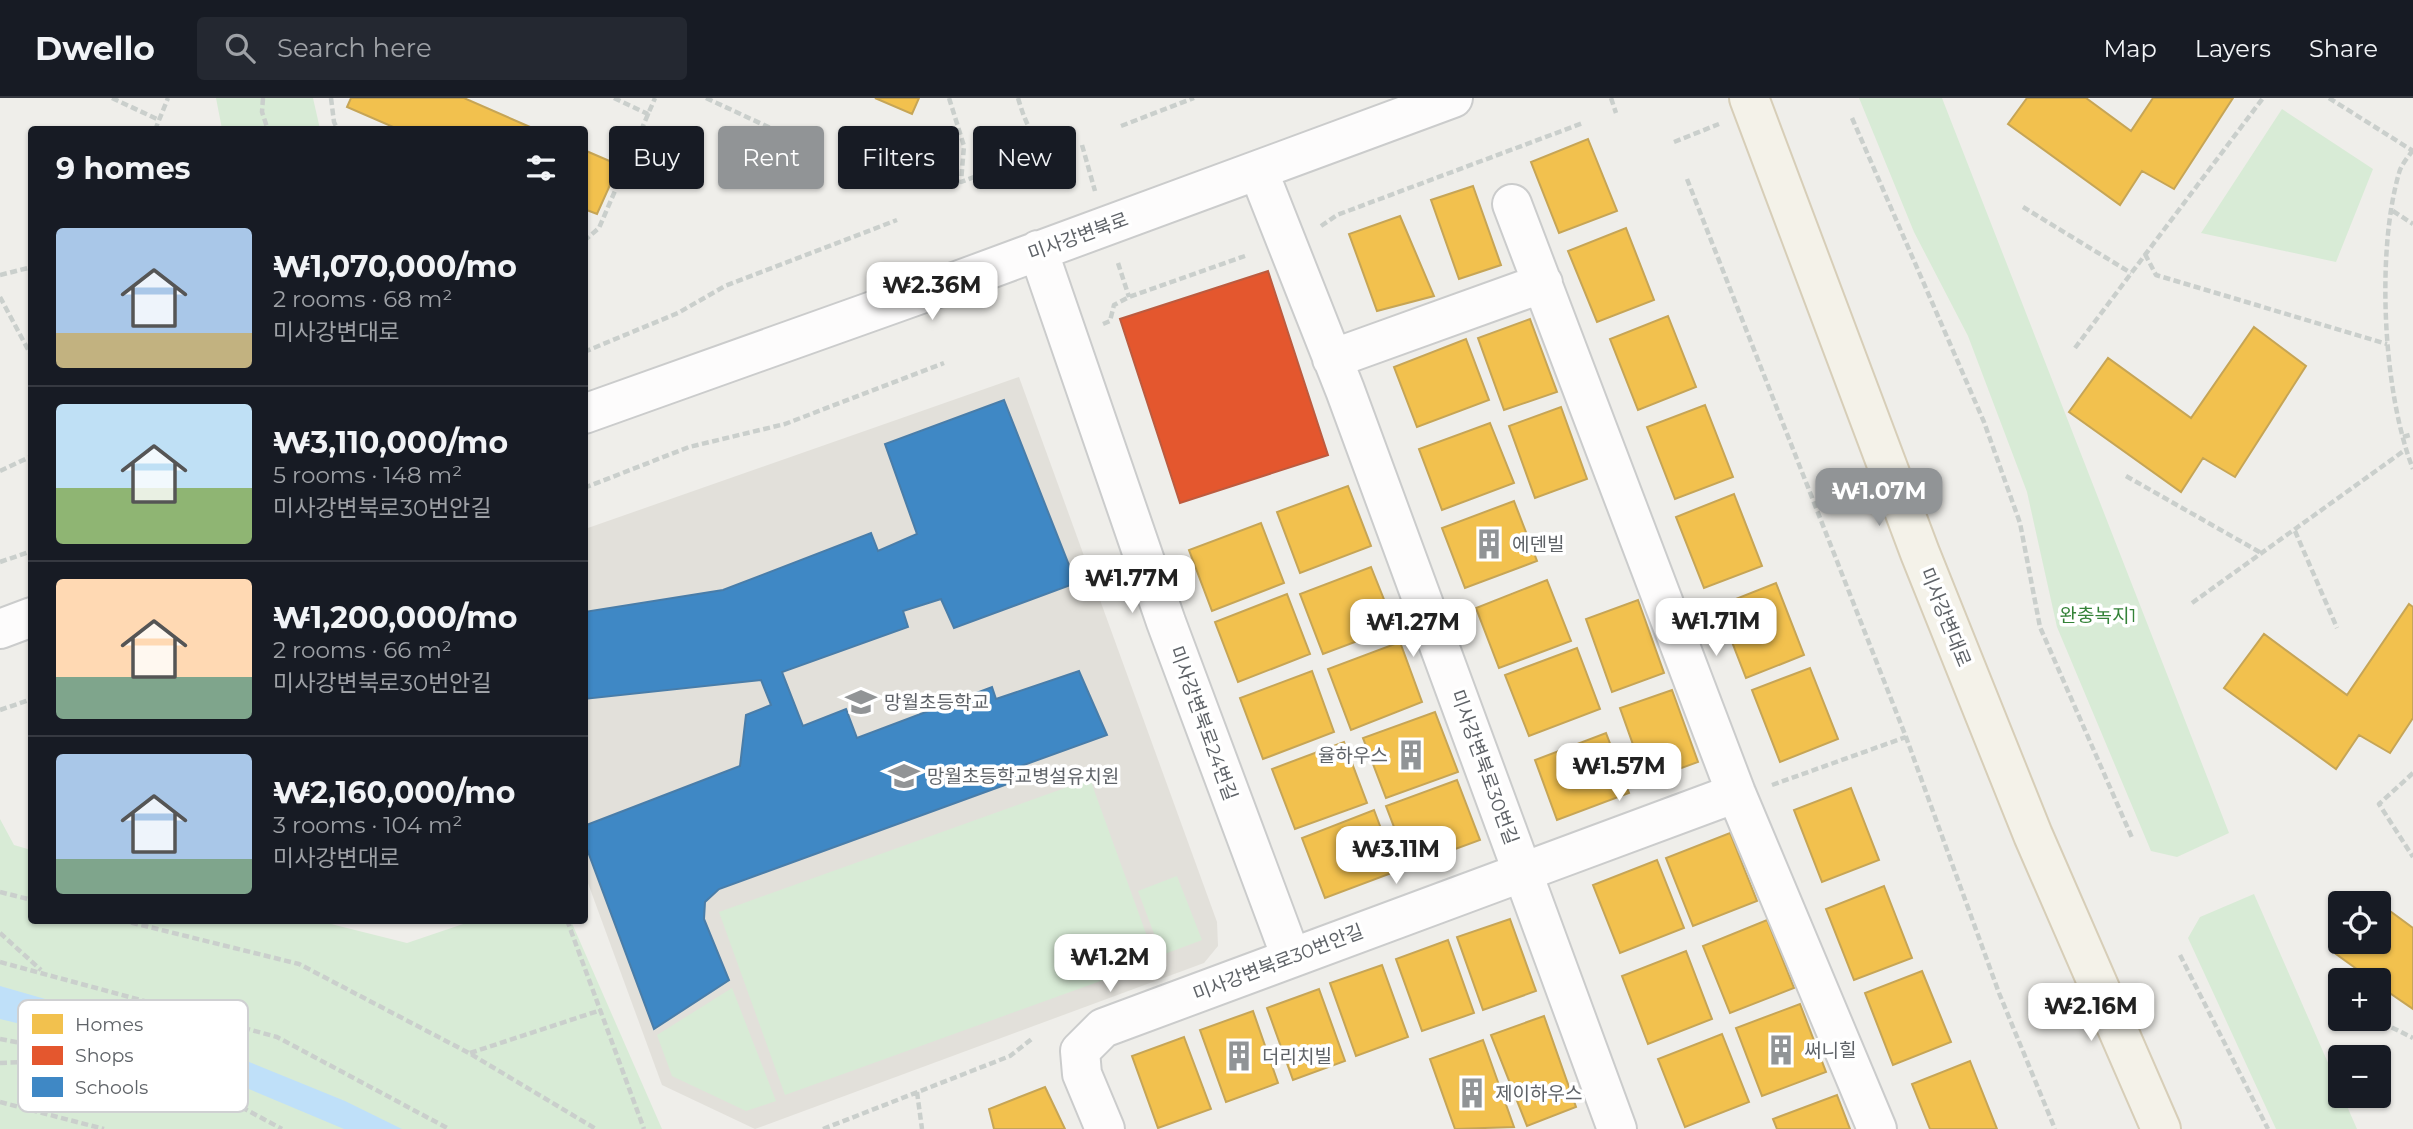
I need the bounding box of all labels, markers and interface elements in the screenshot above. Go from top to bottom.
search box [197,17,687,80]
text: Dwello [35,28,155,68]
icon: search [221,29,259,67]
text: Search here [277,32,432,64]
text: Map [2103,34,2157,63]
text: Layers [2195,34,2271,63]
text: Share [2309,34,2378,63]
chip: Buy [609,126,704,189]
chip: Rent [718,126,824,189]
chip: Filters [838,126,959,189]
chip: New [973,126,1076,189]
icon: filters [522,149,560,187]
text: 9 homes [56,150,191,187]
street label: 미사강변북로 [1025,208,1131,265]
text: ₩1,070,000/mo [273,248,517,285]
icon: home [112,256,196,340]
pin: ₩2.36M [875,262,989,322]
text: ₩2.36M [883,271,981,299]
text: 2 rooms · 68 m² [273,285,452,313]
text: 미사강변대로 [273,318,400,346]
text: ₩3,110,000/mo [273,424,508,461]
icon: home [112,432,196,516]
text: 5 rooms · 148 m² [273,461,462,489]
pin: ₩1.07M [1822,468,1936,528]
text: ₩1.07M [1831,477,1927,505]
text: 미사강변북로30번안길 [273,494,492,522]
building icon: 에덴빌 [1472,527,1506,561]
place label: 에덴빌 [1512,533,1564,556]
pin: ₩1.77M [1075,556,1189,615]
text: ₩1.77M [1085,564,1179,592]
street label: 미사강변대로 [1915,564,1976,670]
pin: ₩1.71M [1659,598,1773,658]
text: ₩1,200,000/mo [273,599,517,636]
pin: ₩1.27M [1356,600,1470,659]
park label: 완충녹지1 [2060,604,2136,627]
icon: home [112,607,196,691]
text: ₩1.71M [1672,607,1760,635]
text: ₩1.27M [1366,608,1460,636]
text: 2 rooms · 66 m² [273,636,452,664]
street label: 미사강변북로24번길 [1165,643,1242,804]
text: 미사강변북로30번안길 [273,669,492,697]
school or university icon: 망월초등학교 [844,685,878,719]
street label: 미사강변북로30번길 [1446,687,1523,848]
place label: 망월초등학교 [884,691,989,714]
building icon: 율하우스 [1394,738,1428,772]
place label: 율하우스 [1318,744,1388,767]
pin: ₩1.57M [1562,744,1676,803]
text: ₩1.57M [1572,752,1666,780]
school or university icon: 망월초등학교병설유치원 [887,759,921,793]
place label: 망월초등학교병설유치원 [927,765,1119,788]
text: ₩2,160,000/mo [273,774,515,811]
icon: home [112,782,196,866]
text: 3 rooms · 104 m² [273,811,462,839]
pin: ₩3.11M [1339,826,1453,886]
text: ₩3.11M [1352,835,1440,863]
text: 미사강변대로 [273,844,400,872]
map controls [2328,891,2391,1108]
button: locate [2328,891,2391,954]
street label: 미사강변북로30번안길 [1190,919,1367,1006]
pin: ₩1.2M [1061,934,1159,994]
text: ₩1.2M [1070,943,1150,971]
button: + [2328,968,2391,1031]
pin: ₩2.16M [2034,984,2148,1043]
text: ₩2.16M [2044,992,2138,1020]
legend [18,1000,248,1112]
text: Homes [75,1013,143,1036]
building icon: 써니힐 [1764,1033,1798,1067]
building icon: 더리치빌 [1222,1039,1256,1073]
place label: 써니힐 [1804,1039,1856,1062]
text: Shops [75,1044,134,1067]
place label: 더리치빌 [1262,1045,1332,1068]
button: − [2328,1045,2391,1108]
text: Schools [75,1076,148,1099]
building icon: 제이하우스 [1455,1076,1489,1110]
place label: 제이하우스 [1495,1082,1582,1105]

